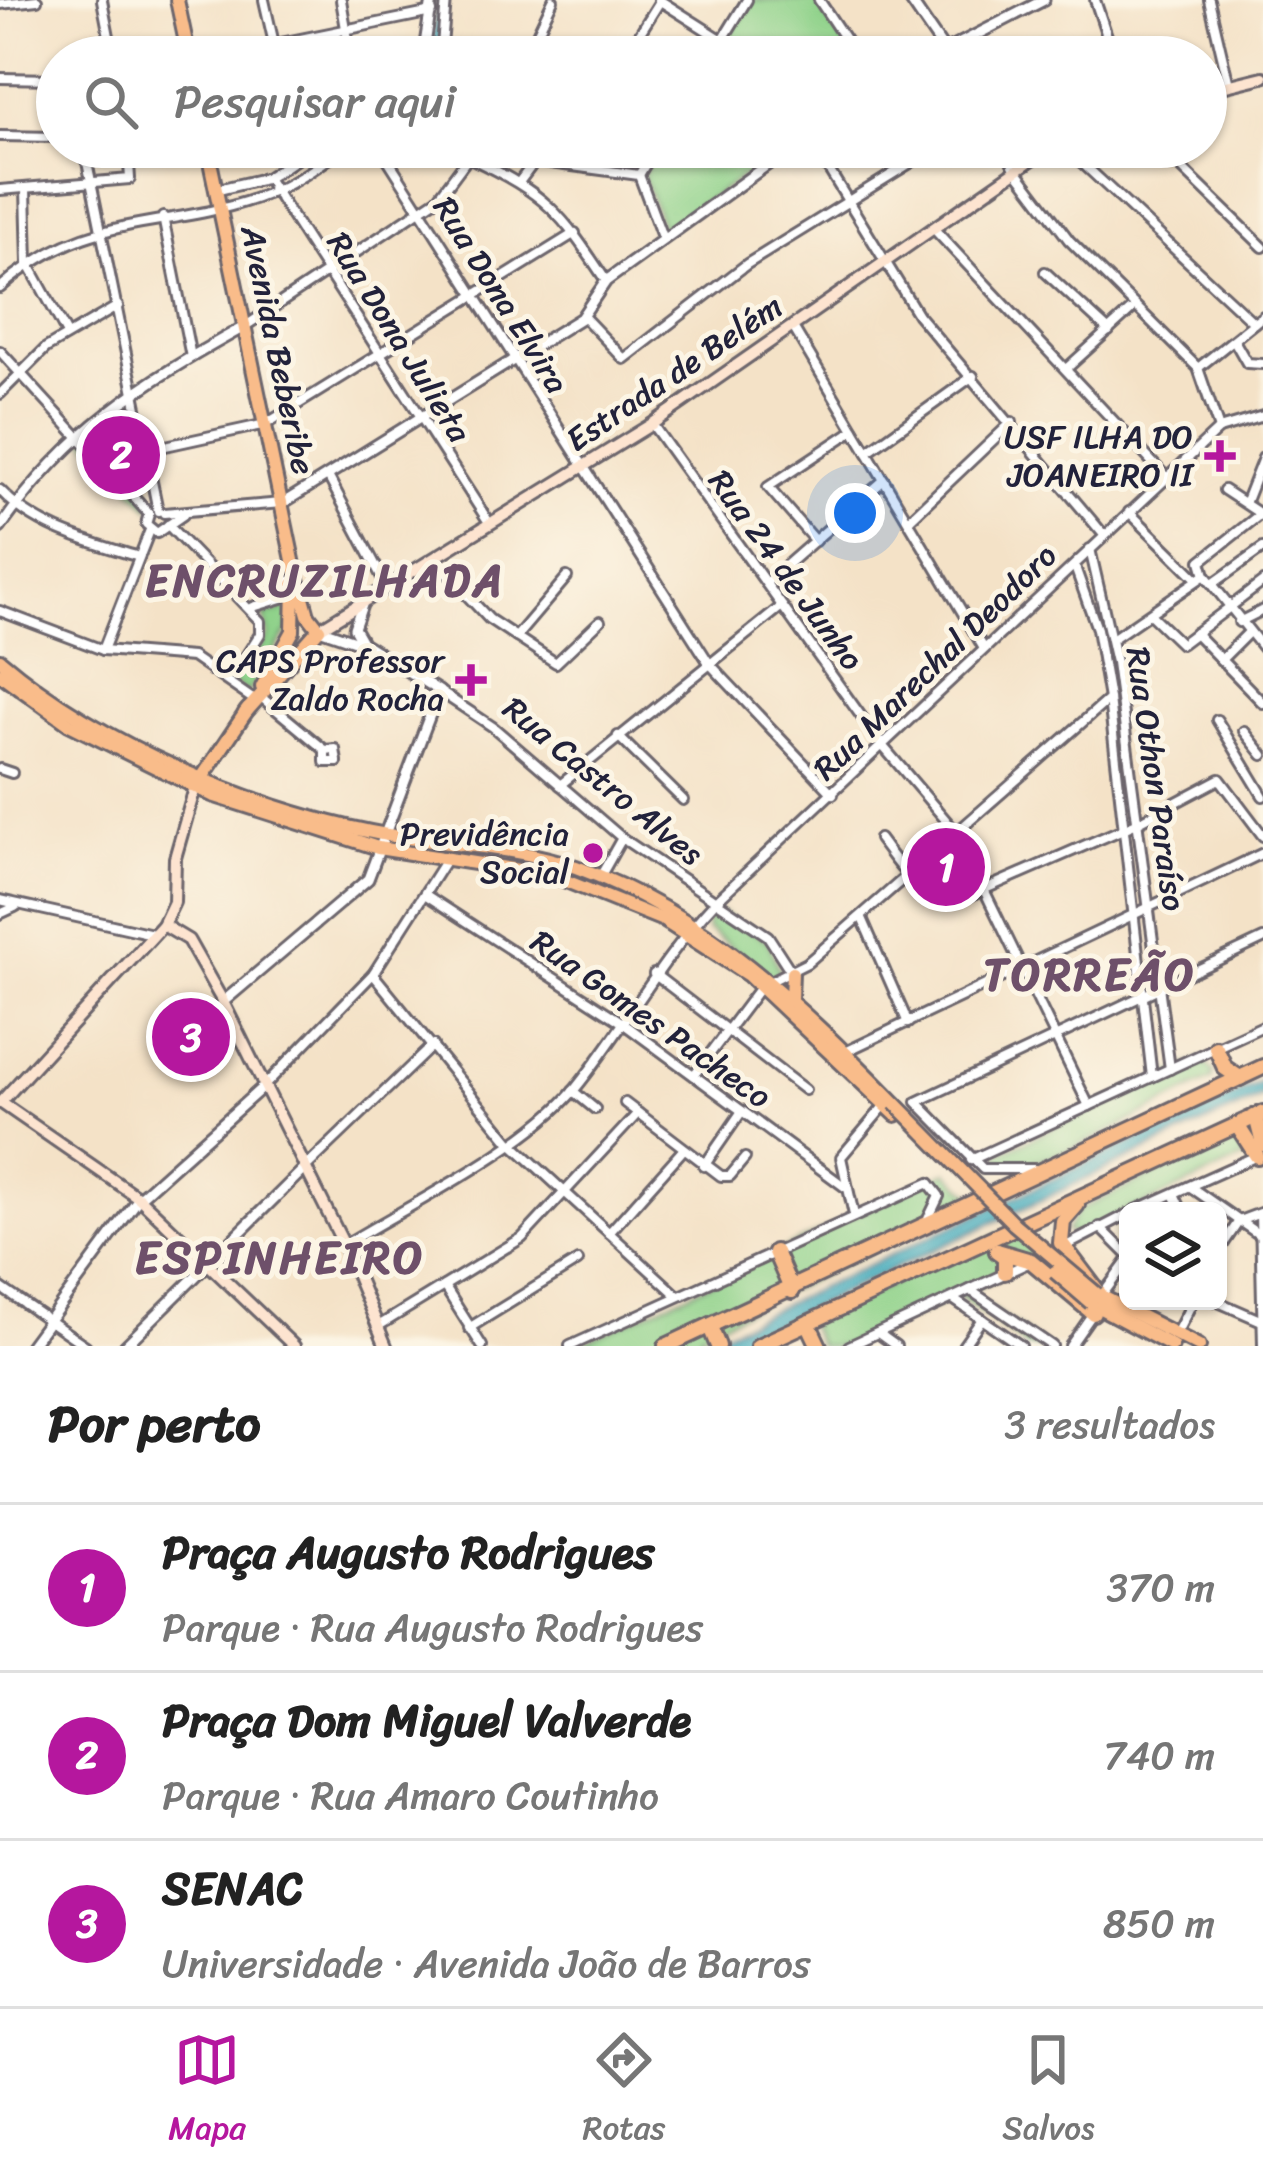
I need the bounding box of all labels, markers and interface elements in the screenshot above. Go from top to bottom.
search box [36,36,1227,168]
text: Pesquisar aqui [174,62,456,142]
icon: search [78,69,144,135]
street label: Rua Dona Elvira [417,185,585,406]
street label: Avenida Beberibe [223,219,333,480]
street label: Rua Dona Julieta [311,220,488,455]
street label: Estrada de Belém [553,279,795,467]
place label: USF ILHA DO JOANEIRO II [1004,408,1195,504]
pin: 2 [82,410,160,500]
marker: USF ILHA DO JOANEIRO II [1204,440,1236,472]
street label: Rua 24 de Junho [693,457,879,683]
your location [825,483,885,543]
street label: Rua Marechal Deodoro [799,529,1071,795]
district label: ENCRUZILHADA [145,541,505,621]
place label: CAPS Professor Zaldo Rocha [216,632,446,728]
street label: Rua Othon Paraíso [1109,643,1203,915]
marker: CAPS Professor Zaldo Rocha [455,664,487,696]
street label: Rua Castro Alves [489,681,717,881]
place label: Previdência Social [400,805,570,901]
pin: 1 [907,822,985,912]
marker: Previdência Social [580,840,606,866]
street label: Rua Gomes Pacheco [518,914,784,1124]
district label: TORREÃO [983,935,1197,1015]
pin: 3 [152,992,230,1082]
map controls [1119,1202,1227,1310]
button: layers [1119,1202,1227,1310]
district label: ESPINHEIRO [135,1218,425,1298]
text: Por perto [48,1379,261,1469]
text: 3 resultados [1004,1390,1215,1459]
text: Praça Augusto Rodrigues [162,1513,654,1593]
text: 1 [79,1553,95,1622]
text: 370 m [1107,1553,1215,1622]
text: Parque · Rua Augusto Rodrigues [162,1593,703,1662]
text: Praça Dom Miguel Valverde [162,1681,691,1761]
text: 2 [76,1721,98,1790]
text: 740 m [1104,1721,1215,1790]
text: Parque · Rua Amaro Coutinho [162,1761,659,1830]
text: SENAC [162,1849,303,1929]
text: 3 [76,1889,98,1958]
text: 850 m [1103,1889,1215,1958]
text: Universidade · Avenida João de Barros [162,1929,811,1998]
tab: Mapa [168,2027,246,2157]
tab: Rotas [583,2027,666,2157]
tab: Salvos [1002,2027,1095,2157]

